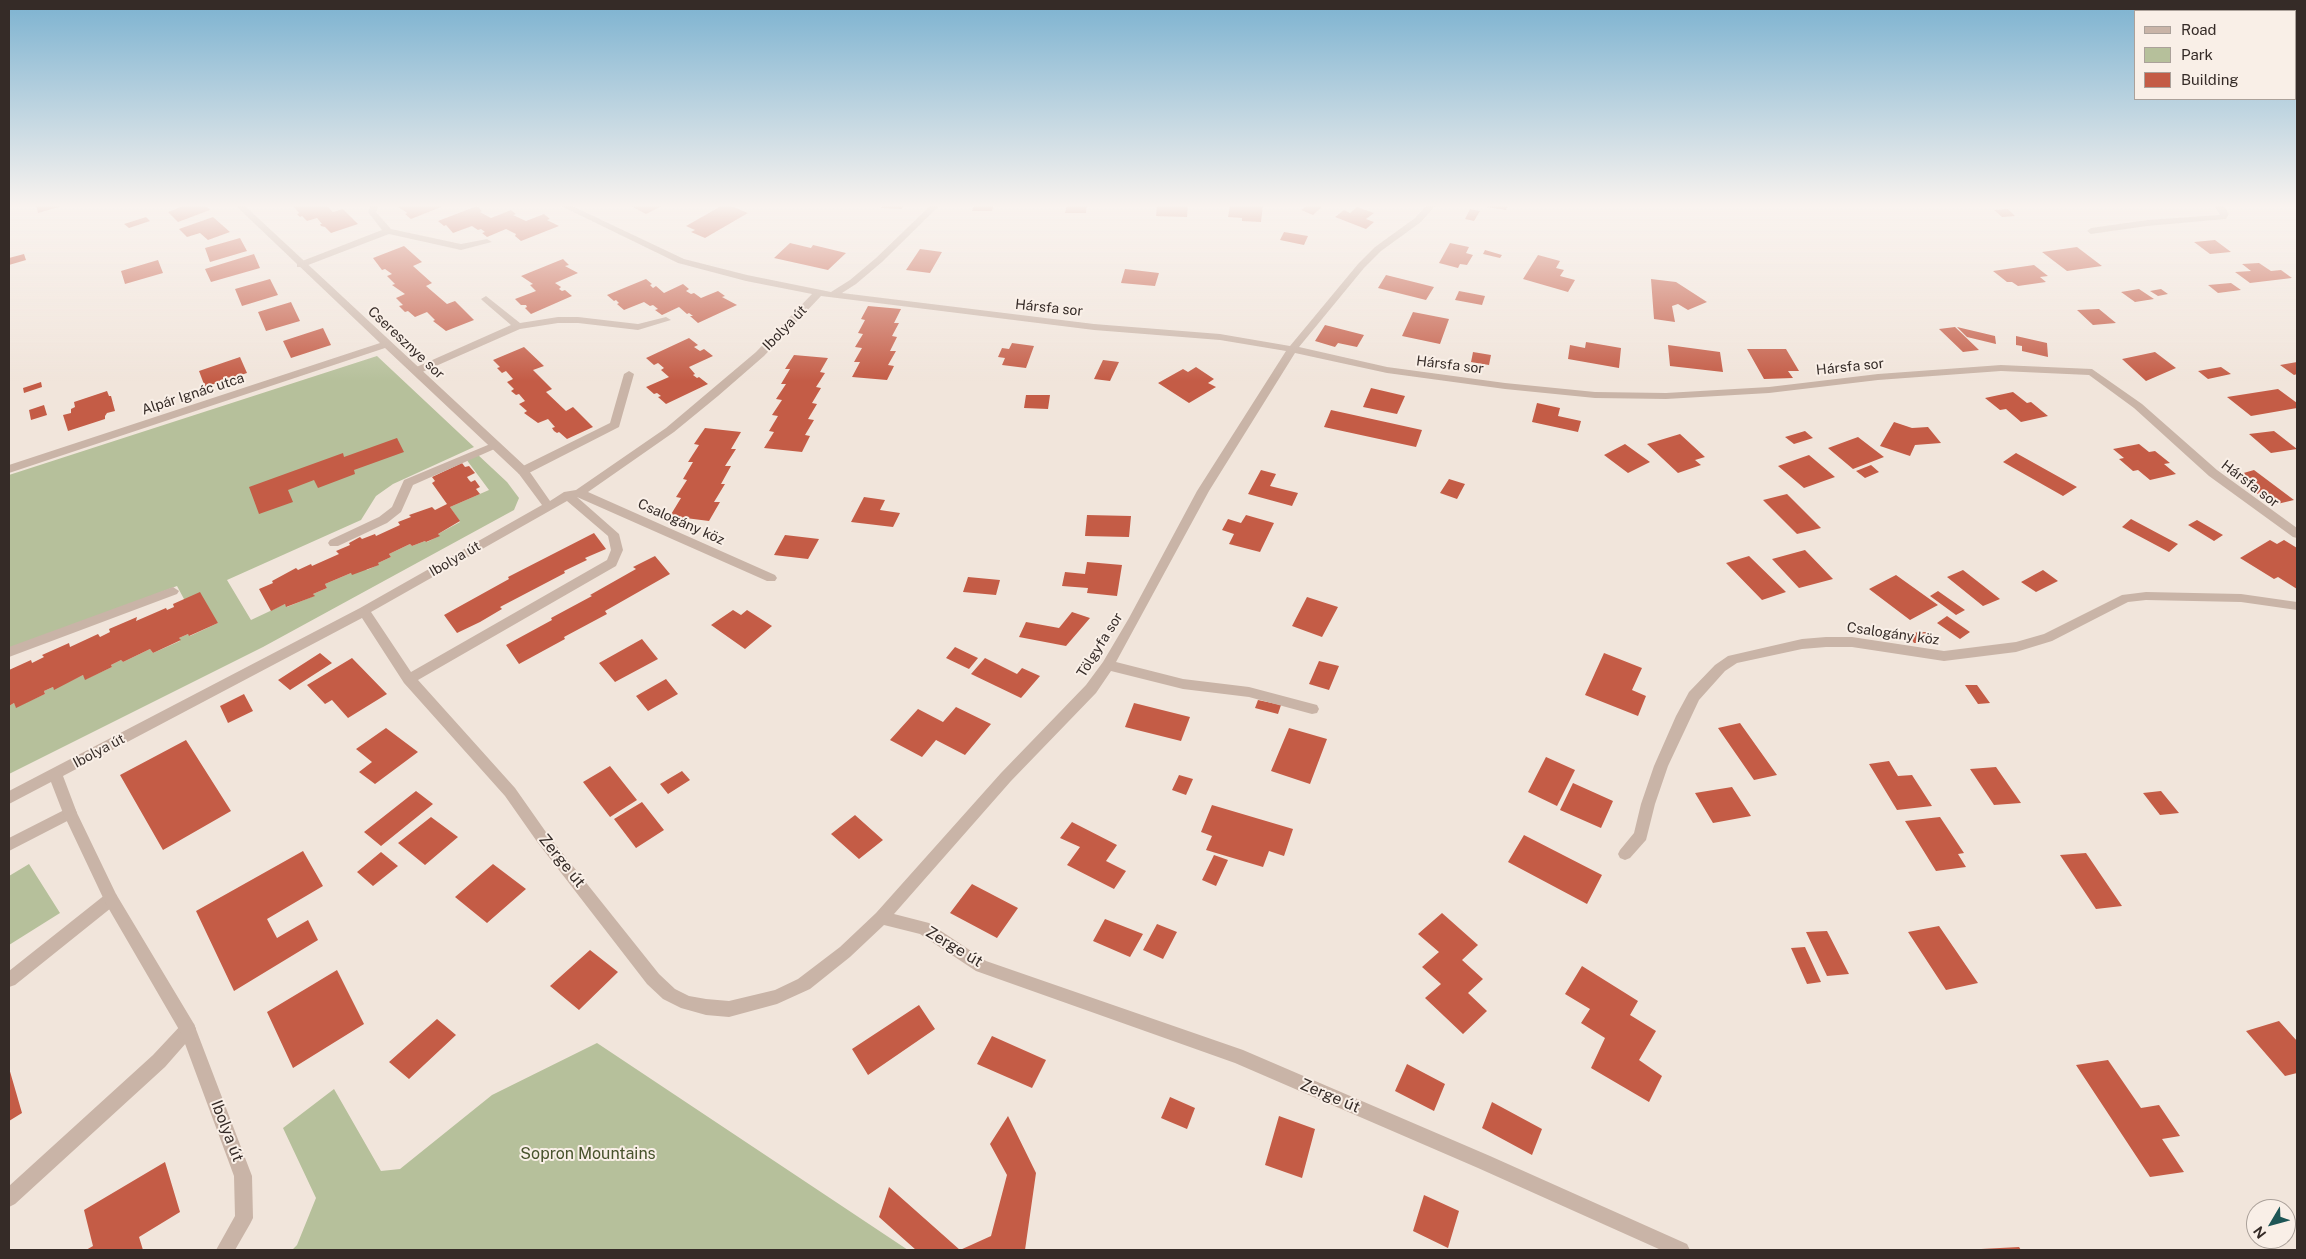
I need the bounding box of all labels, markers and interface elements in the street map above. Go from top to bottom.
legend [2134,10,2296,100]
text: Road [2181,21,2217,38]
text: Park [2181,46,2213,63]
text: Building [2181,71,2239,88]
street label: Hársfa sor [1014,296,1084,320]
street label: Ibolya út [759,302,811,354]
street label: Cseresznye sor [364,303,448,383]
street label: Hársfa sor [1415,353,1485,377]
street label: Hársfa sor [1815,355,1885,379]
street label: Alpár Ignác utca [140,369,246,419]
street label: Hársfa sor [2218,457,2282,511]
street label: Csalogány köz [635,495,727,549]
street label: Ibolya út [426,538,484,580]
street label: Tölgyfa sor [1073,610,1127,680]
street label: Csalogány köz [1846,619,1940,649]
street label: Ibolya út [70,730,128,772]
street label: Zerge út [535,830,589,892]
street label: Zerge út [922,923,986,971]
street label: Zerge út [1297,1075,1363,1117]
street label: Ibolya út [207,1098,247,1164]
park label: Sopron Mountains [520,1144,656,1164]
north arrow [2246,1199,2296,1249]
text: N [2250,1223,2270,1242]

